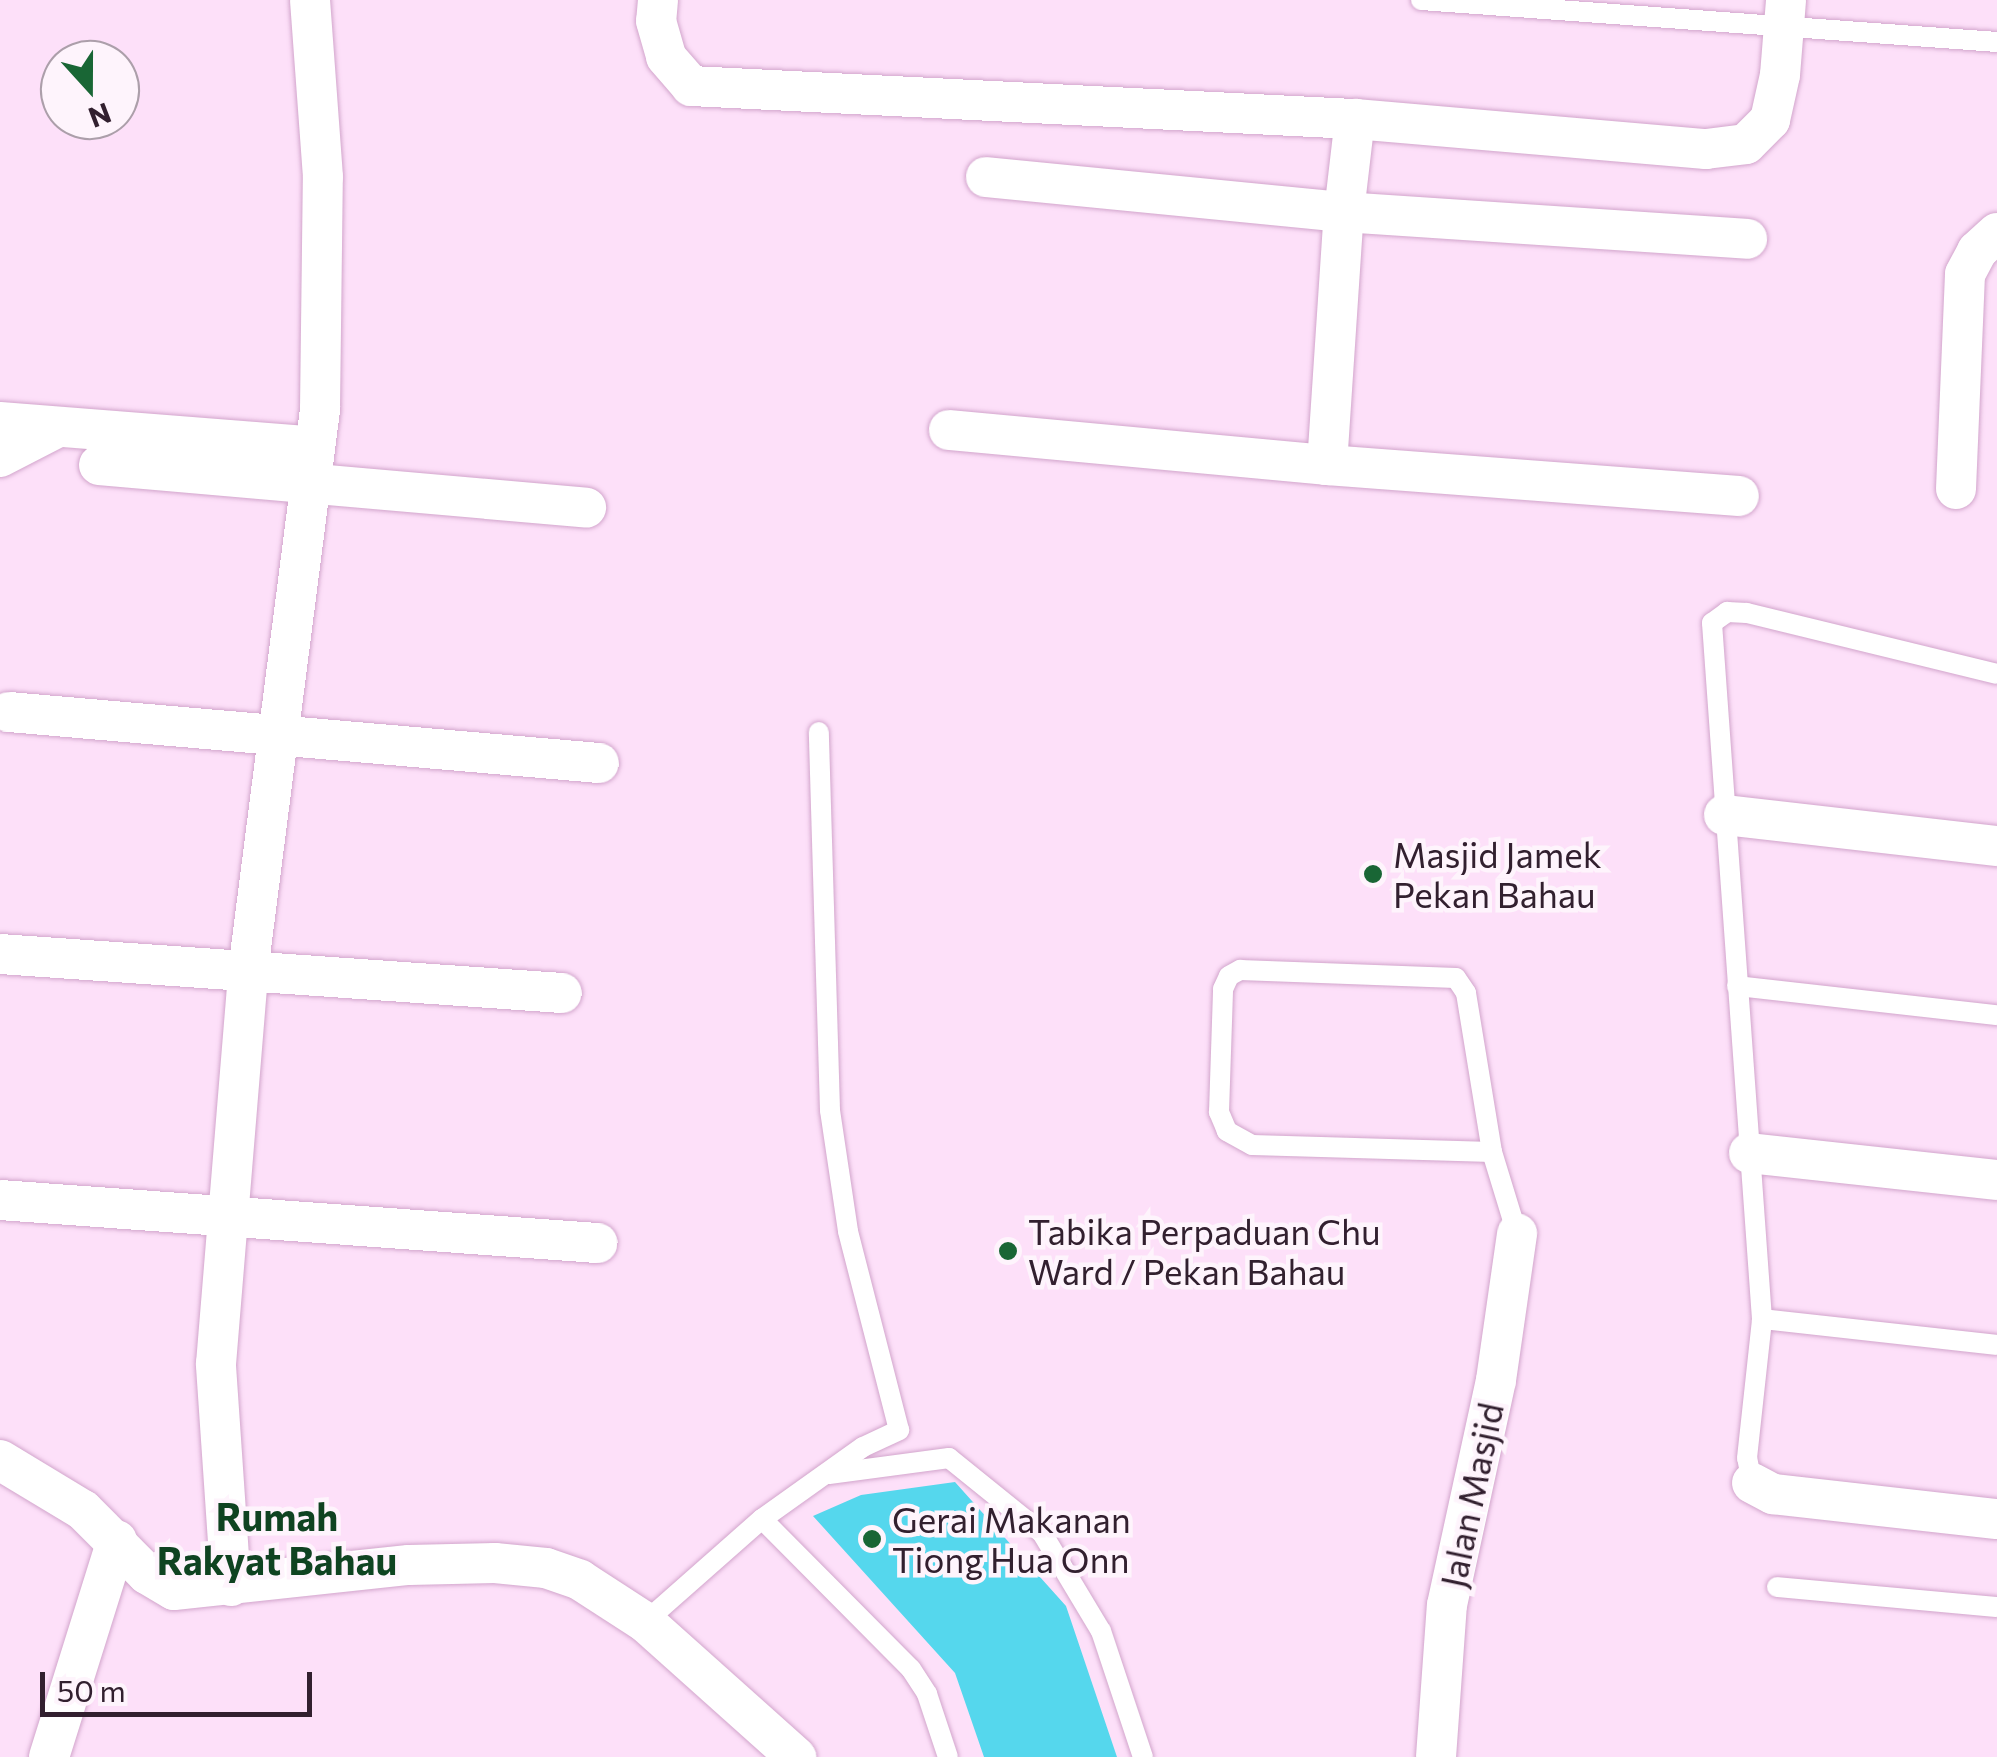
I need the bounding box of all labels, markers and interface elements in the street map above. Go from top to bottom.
north arrow [40,40,140,140]
text: N [84,97,116,136]
place label: Masjid Jamek Pekan Bahau [1393,833,1602,915]
marker: Masjid Jamek Pekan Bahau [1362,863,1384,885]
place label: Tabika Perpaduan Chu Ward / Pekan Bahau [1028,1210,1381,1292]
marker: Tabika Perpaduan Chu Ward / Pekan Bahau [997,1240,1019,1262]
street label: Jalan Masjid [1431,1399,1511,1591]
district label: Rumah Rakyat Bahau [157,1493,397,1582]
place label: Gerai Makanan Tiong Hua Onn [892,1498,1131,1580]
marker: Gerai Makanan Tiong Hua Onn [861,1528,883,1550]
scale bar [45,1652,318,1714]
text: 50 m [57,1671,126,1708]

